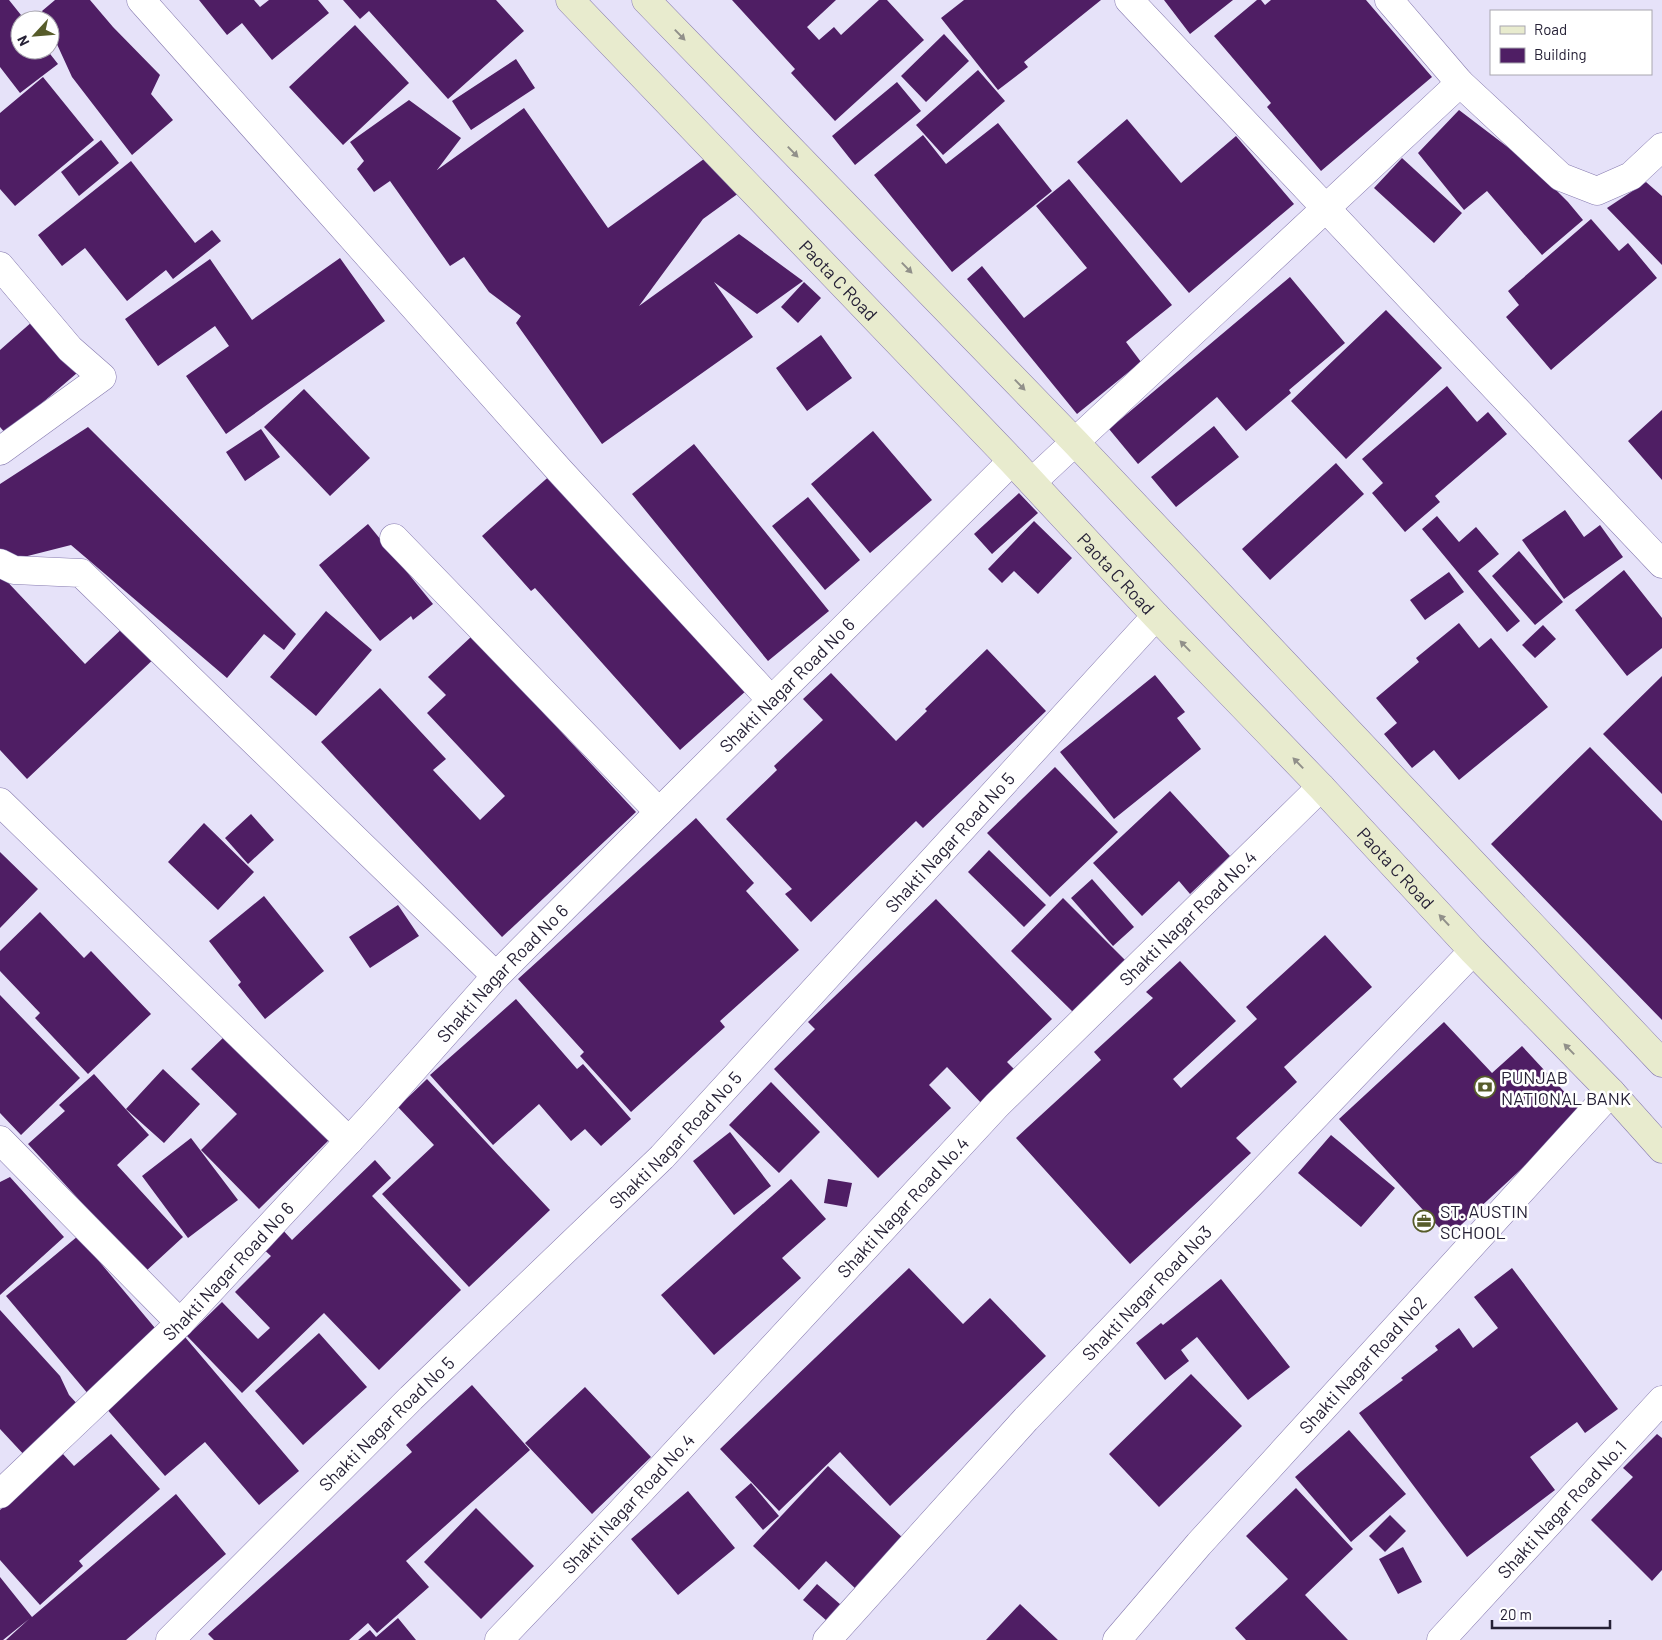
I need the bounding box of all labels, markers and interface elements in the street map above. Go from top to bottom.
north arrow [10,10,60,60]
legend [1490,10,1652,75]
text: Road [1534,20,1567,38]
one-way arrow [674,29,686,41]
text: N [13,33,33,49]
text: Building [1534,45,1587,63]
one-way arrow [787,145,799,157]
street label: Paota C Road [795,235,882,325]
one-way arrow [900,262,912,274]
one-way arrow [1014,379,1026,391]
street label: Paota C Road [1073,528,1160,619]
street label: Shakti Nagar Road No 6 [714,613,859,757]
one-way arrow [1179,640,1191,652]
one-way arrow [1292,757,1304,769]
street label: Shakti Nagar Road No 5 [880,767,1019,917]
street label: Paota C Road [1353,822,1439,913]
street label: Shakti Nagar Road No.4 [1114,846,1261,990]
street label: Shakti Nagar Road No 6 [432,899,572,1047]
one-way arrow [1438,914,1450,926]
one-way arrow [1564,1043,1576,1055]
place label: PUNJAB NATIONAL BANK [1501,1066,1631,1109]
street label: Shakti Nagar Road No 5 [604,1067,746,1213]
bank icon: PUNJAB NATIONAL BANK [1473,1075,1497,1099]
street label: Shakti Nagar Road No.4 [832,1132,973,1282]
street label: Shakti Nagar Road No 6 [158,1197,298,1345]
place label: ST. AUSTIN SCHOOL [1440,1200,1528,1243]
office icon: ST. AUSTIN SCHOOL [1412,1209,1436,1233]
street label: Shakti Nagar Road No3 [1077,1221,1216,1365]
street label: Shakti Nagar Road No2 [1294,1291,1431,1438]
street label: Shakti Nagar Road No 5 [314,1352,459,1495]
street label: Shakti Nagar Road No.4 [557,1429,699,1578]
street label: Shakti Nagar Road No.1 [1492,1435,1631,1583]
scale bar [1492,1598,1610,1630]
text: 20 m [1500,1605,1532,1623]

